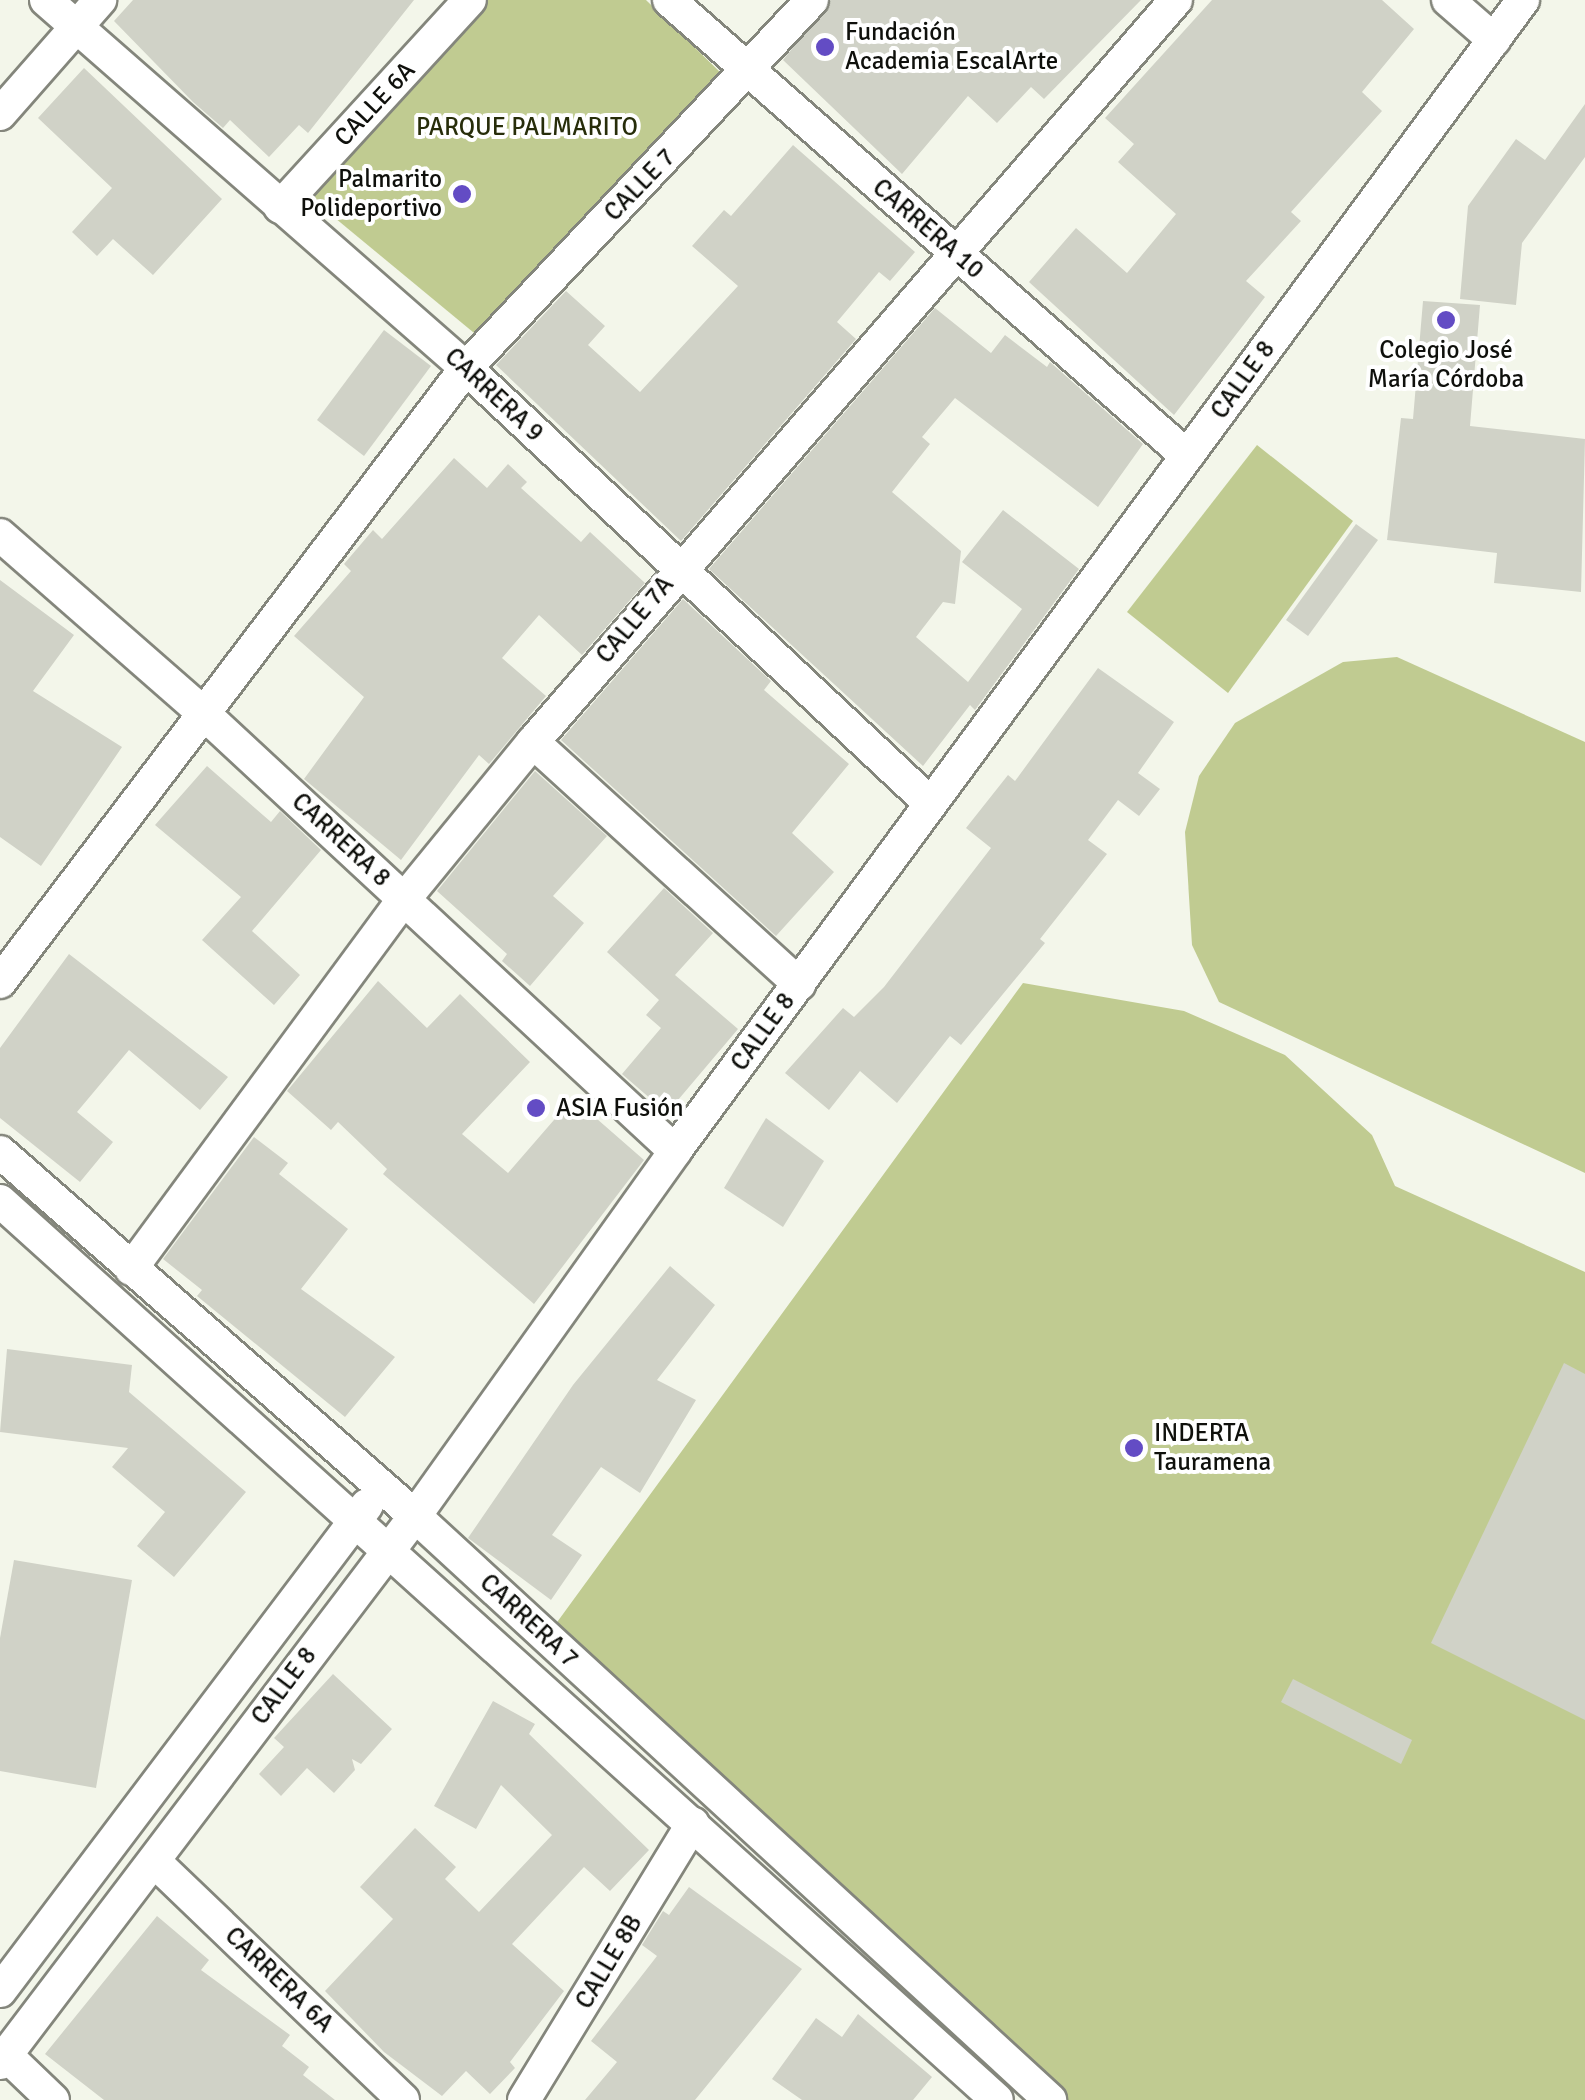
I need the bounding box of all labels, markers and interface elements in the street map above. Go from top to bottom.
place label: Fundación Academia EscalArte [845,18,1058,77]
marker: Fundación Academia EscalArte [814,36,836,58]
street label: CALLE 6A [328,56,422,152]
park label: PARQUE PALMARITO [416,112,638,142]
street label: CALLE 7 [598,143,682,227]
place label: Palmarito Polideportivo [300,165,442,224]
street label: CARRERA 10 [866,173,990,285]
marker: Palmarito Polideportivo [451,183,473,205]
marker: Colegio José María Córdoba [1435,309,1457,331]
street label: CALLE 8 [1205,335,1281,425]
place label: Colegio José María Córdoba [1368,336,1524,395]
street label: CARRERA 9 [438,342,550,448]
street label: CALLE 7A [590,570,680,670]
street label: CARRERA 8 [285,787,397,893]
street label: CALLE 8 [725,987,801,1077]
place label: ASIA Fusión [556,1093,684,1123]
marker: ASIA Fusión [525,1097,547,1119]
place label: INDERTA Tauramena [1154,1419,1271,1478]
marker: INDERTA Tauramena [1123,1437,1145,1459]
street label: CARRERA 7 [473,1568,585,1674]
street label: CALLE 8 [245,1641,323,1731]
street label: CALLE 8B [569,1910,649,2014]
street label: CARRERA 6A [219,1921,339,2039]

